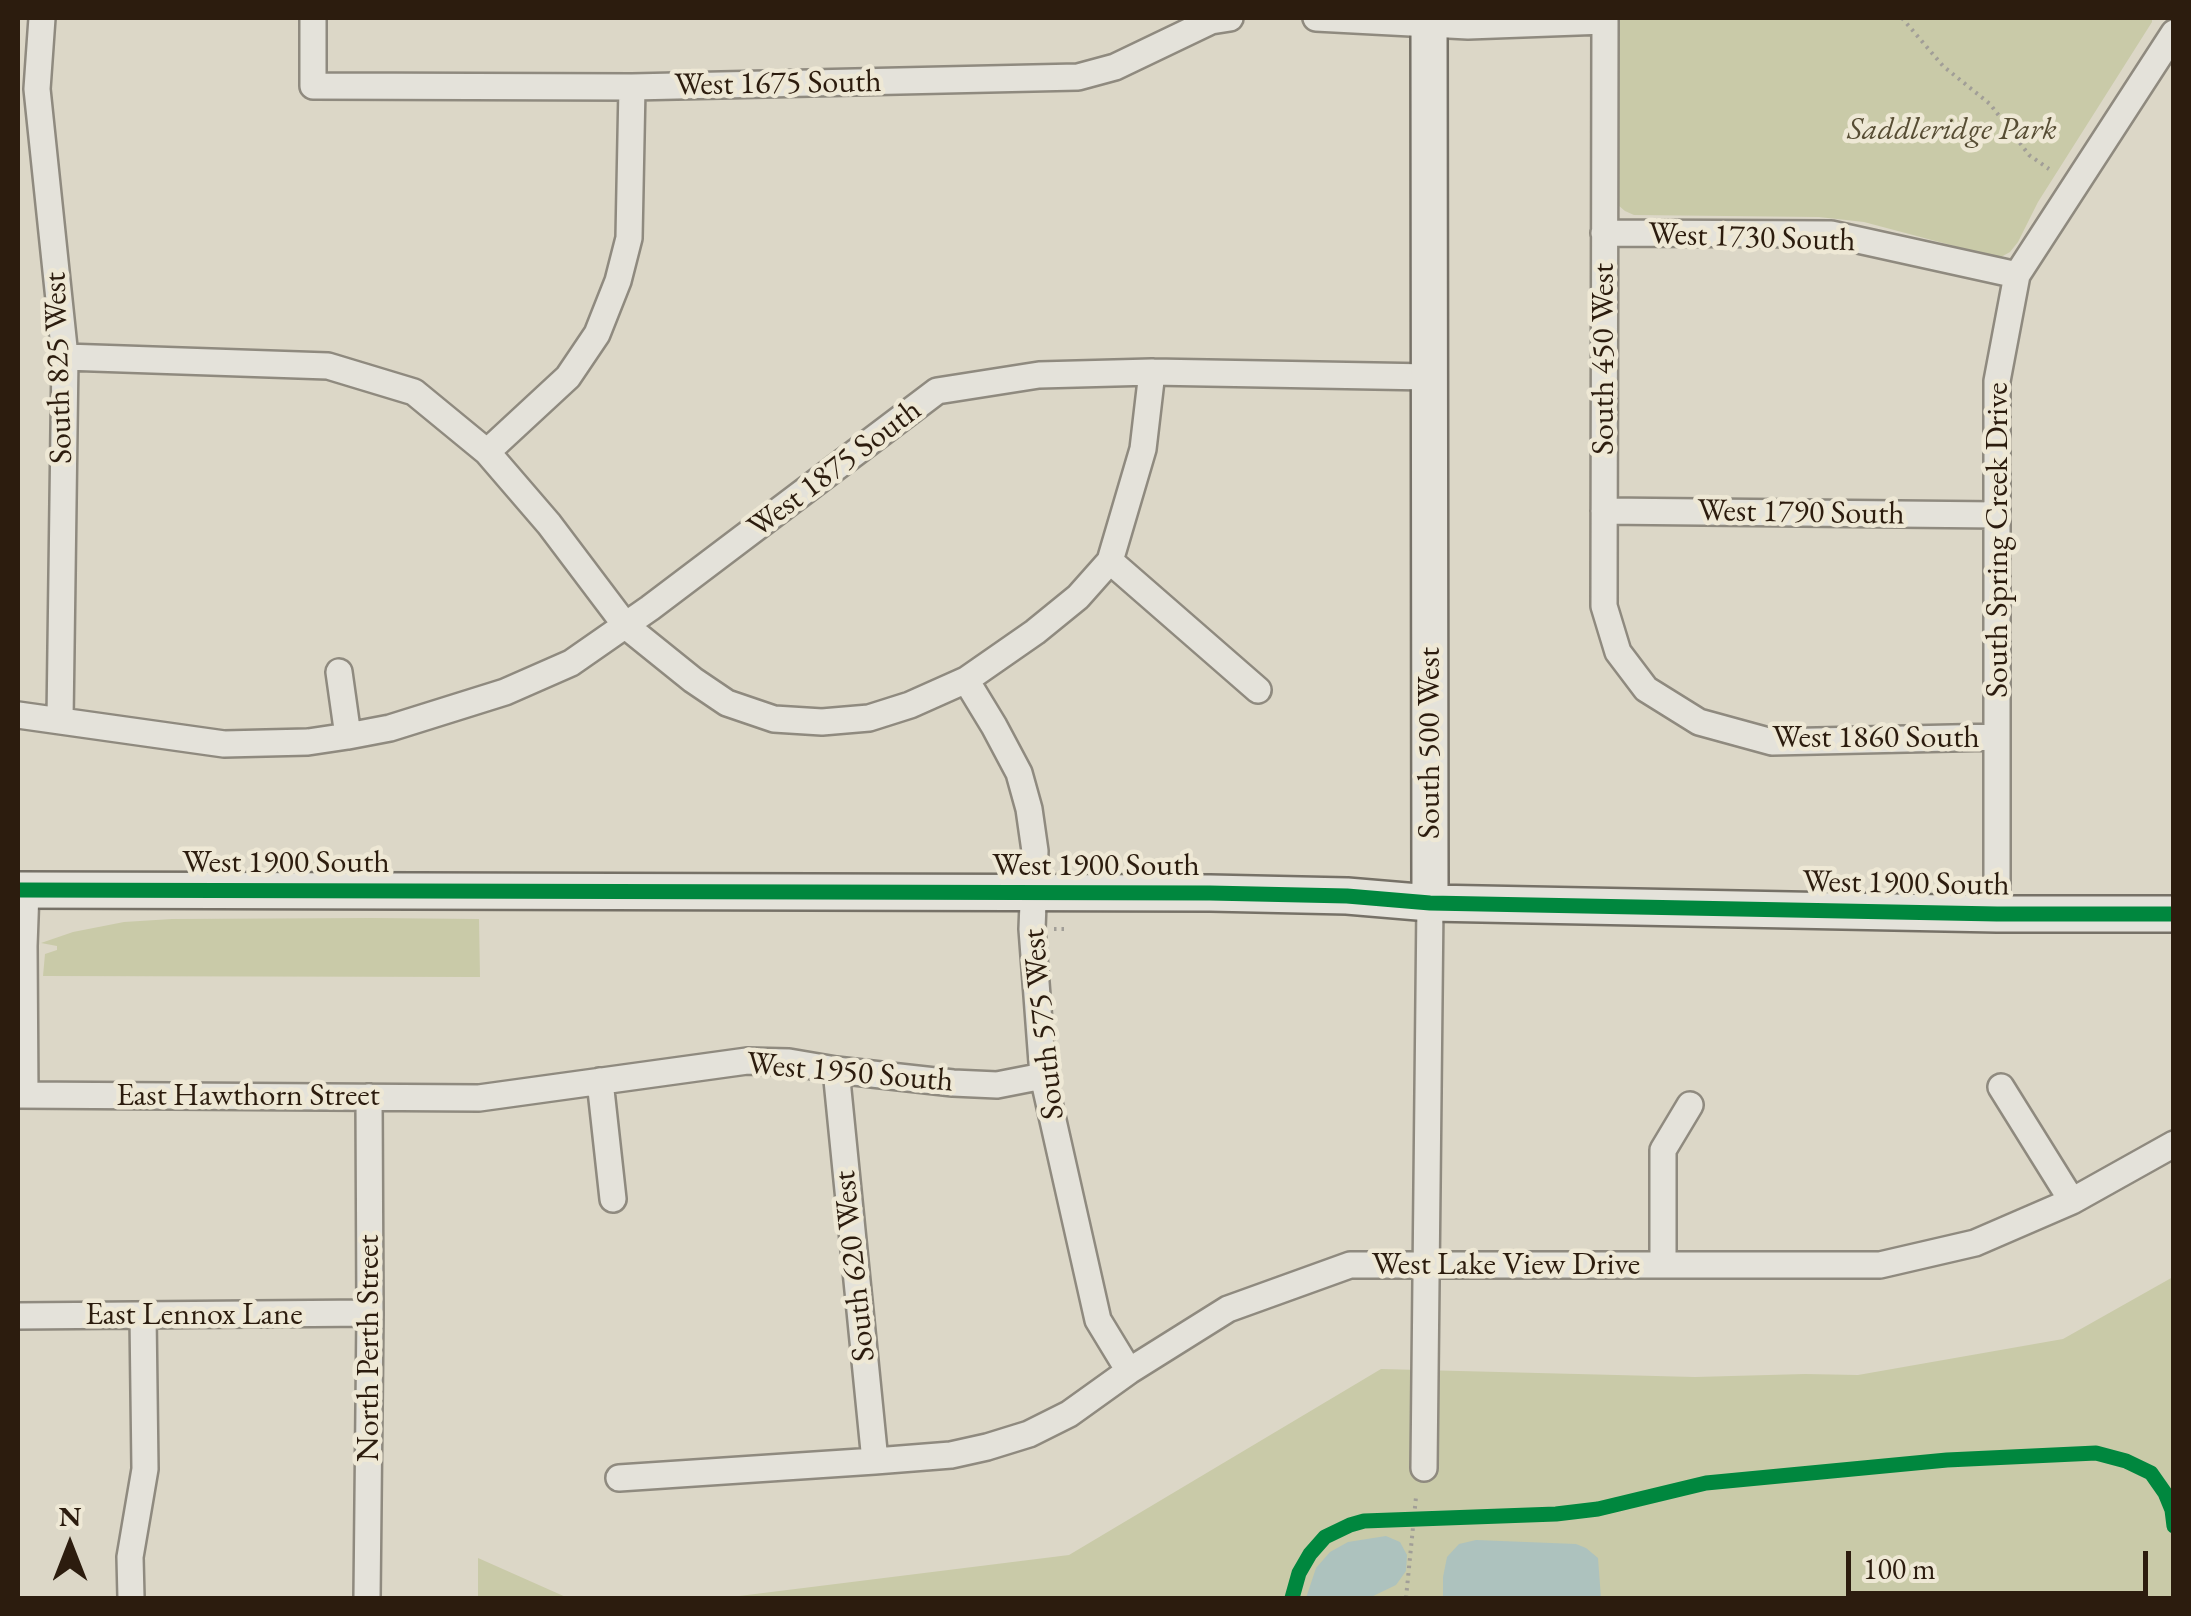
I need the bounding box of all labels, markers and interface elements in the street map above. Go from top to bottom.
street label: West 1675 South [674,63,882,105]
park label: Saddleridge Park [1847,111,2057,149]
street label: West 1730 South [1648,215,1856,261]
street label: South 450 West [1585,263,1623,455]
street label: South 825 West [36,271,82,465]
street label: South Spring Creek Drive [1979,382,2017,698]
street label: West 1875 South [741,391,929,547]
street label: West 1790 South [1697,492,1905,534]
street label: South 500 West [1411,647,1449,839]
street label: West 1860 South [1772,719,1980,757]
street label: West 1900 South [182,844,390,882]
street label: West 1900 South [992,847,1200,885]
street label: West 1900 South [1802,863,2010,905]
street label: South 575 West [1015,927,1073,1121]
street label: West 1950 South [745,1045,955,1101]
street label: East Hawthorn Street [116,1077,380,1115]
street label: South 620 West [826,1169,884,1363]
street label: North Perth Street [350,1234,388,1462]
street label: West Lake View Drive [1372,1246,1640,1284]
street label: East Lennox Lane [85,1296,303,1334]
north arrow [20,1496,120,1596]
text: N [59,1498,81,1534]
scale bar [1851,1531,2154,1593]
text: 100 m [1863,1549,1936,1588]

